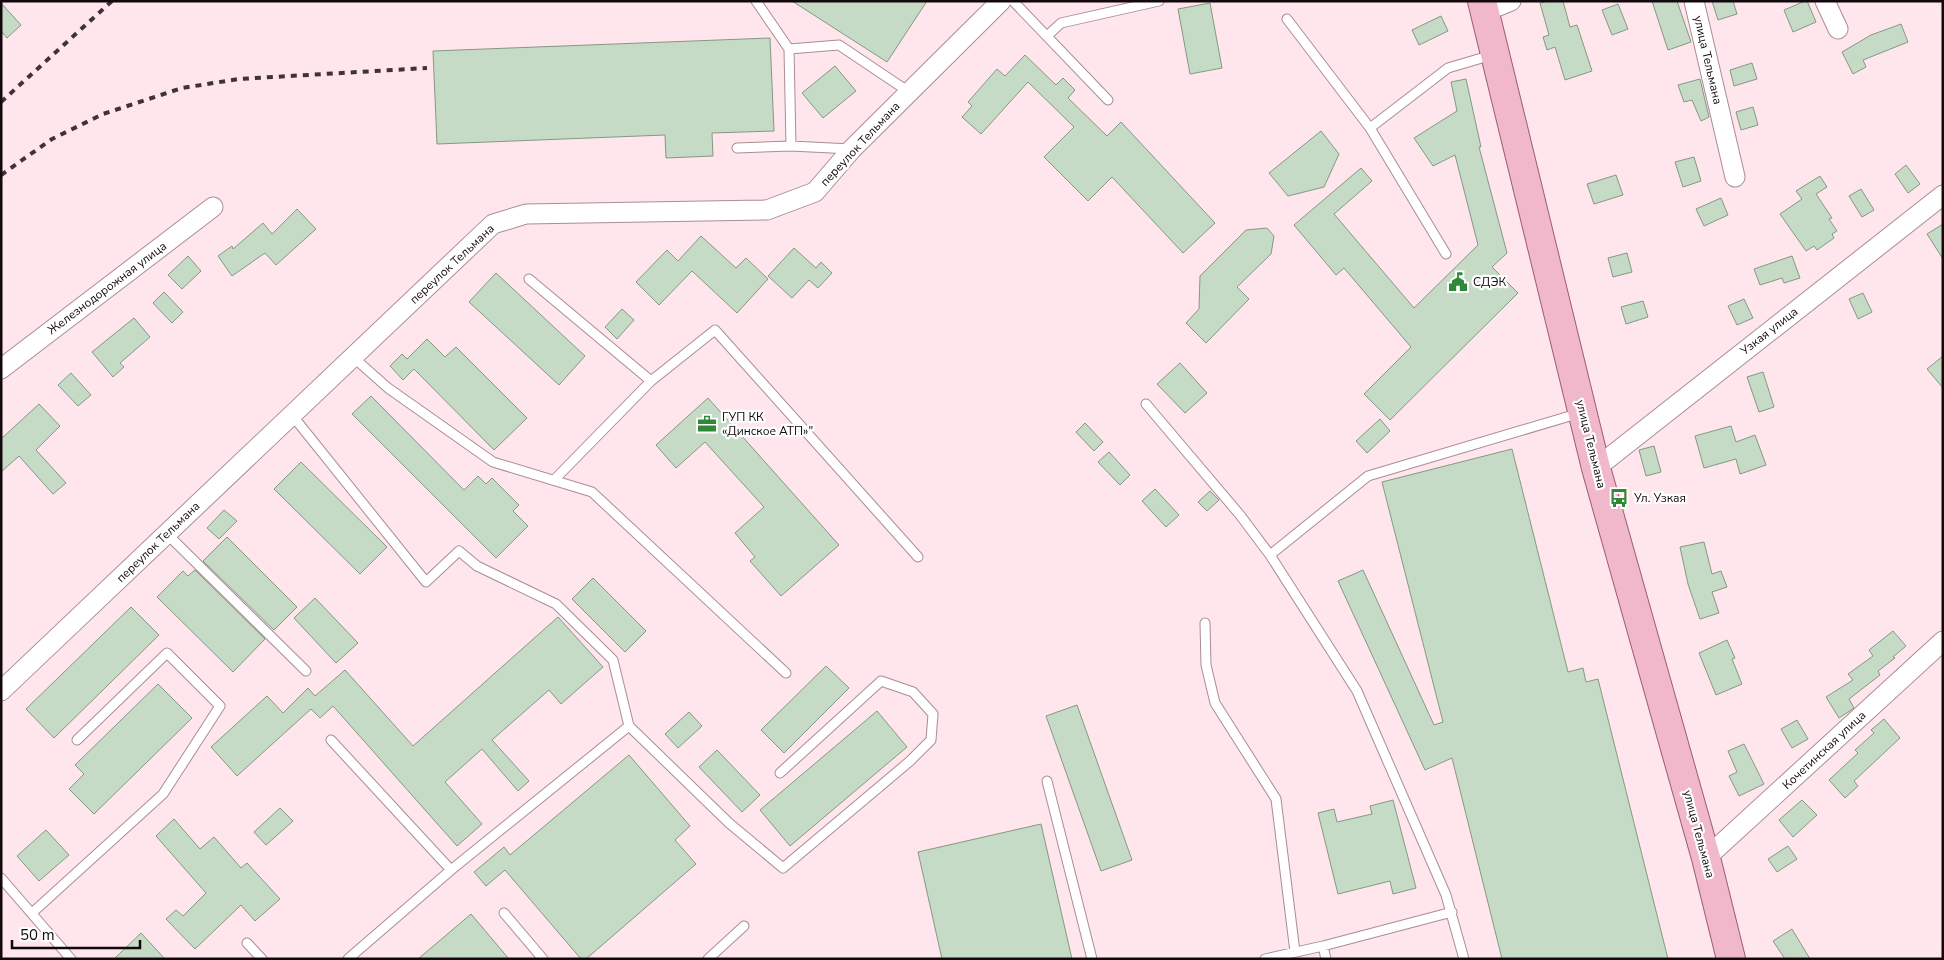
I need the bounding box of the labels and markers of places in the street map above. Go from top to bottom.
public building icon: СДЭК [1447,271,1469,293]
place label: СДЭК [1473,274,1506,290]
place label: ГУП КК «Динское АТП»" [722,409,813,439]
office icon: ГУП КК «Динское АТП»" [696,413,718,435]
bus stop icon: Ул. Узкая [1608,487,1630,509]
place label: Ул. Узкая [1633,490,1686,506]

